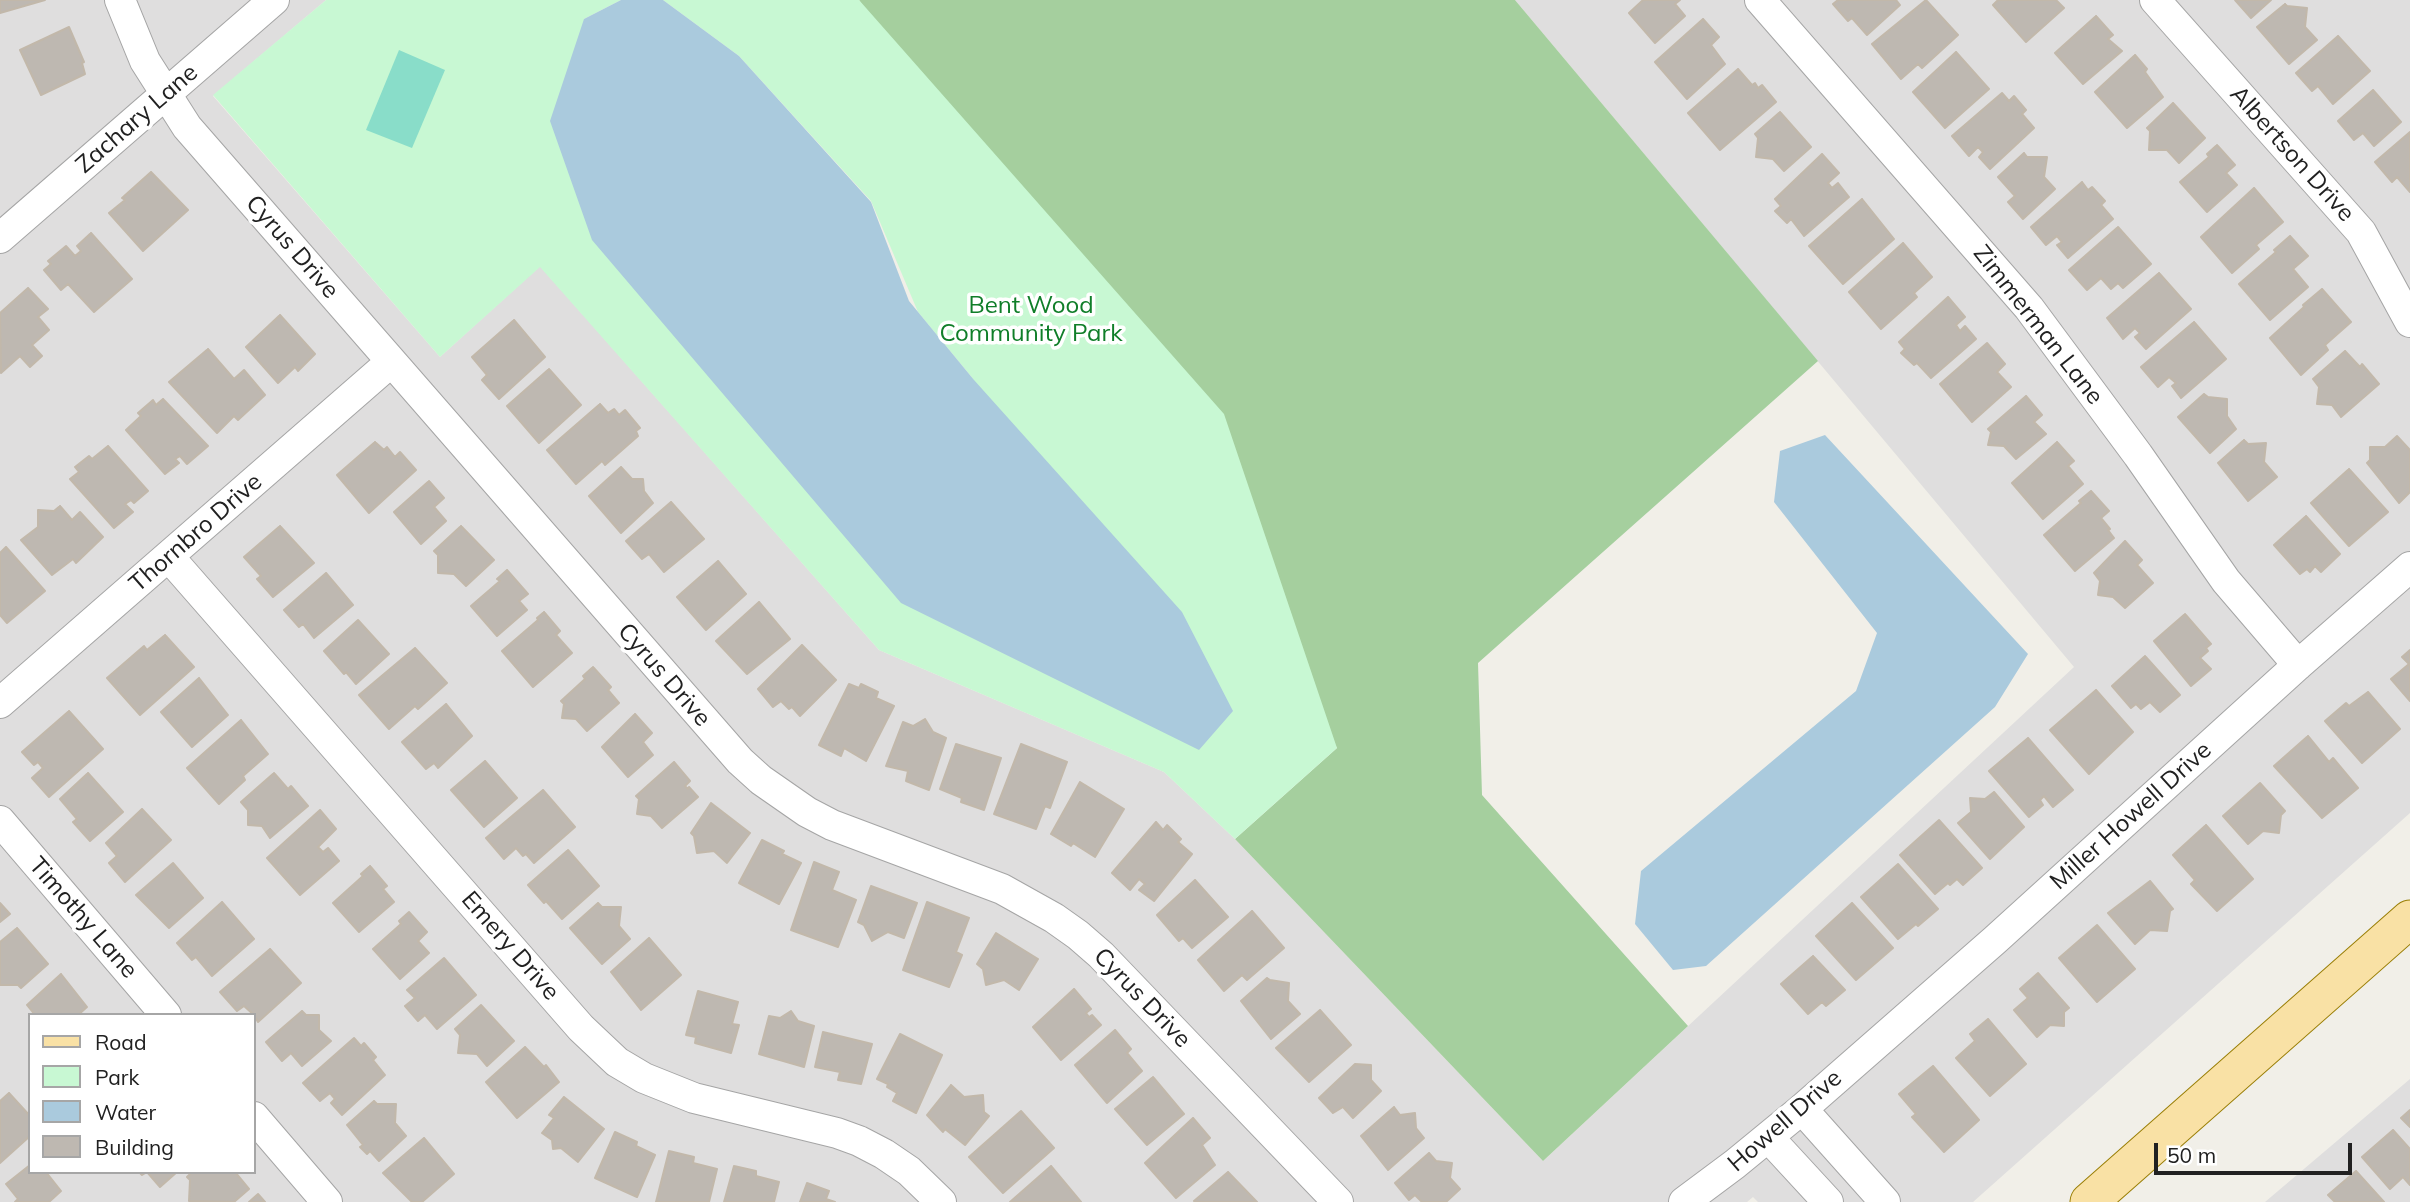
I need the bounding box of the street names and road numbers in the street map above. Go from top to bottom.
street label: Zachary Lane [70,58,204,180]
street label: Albertson Drive [2224,80,2360,228]
street label: Cyrus Drive [239,190,345,304]
street label: Zimmerman Lane [1967,240,2109,410]
street label: Thornbro Drive [124,468,268,598]
street label: Cyrus Drive [611,618,717,732]
street label: Miller Howell Drive [2044,736,2218,896]
street label: Timothy Lane [23,852,143,984]
street label: Emery Drive [455,886,565,1006]
street label: Cyrus Drive [1087,942,1197,1054]
street label: Howell Drive [1722,1064,1848,1178]

